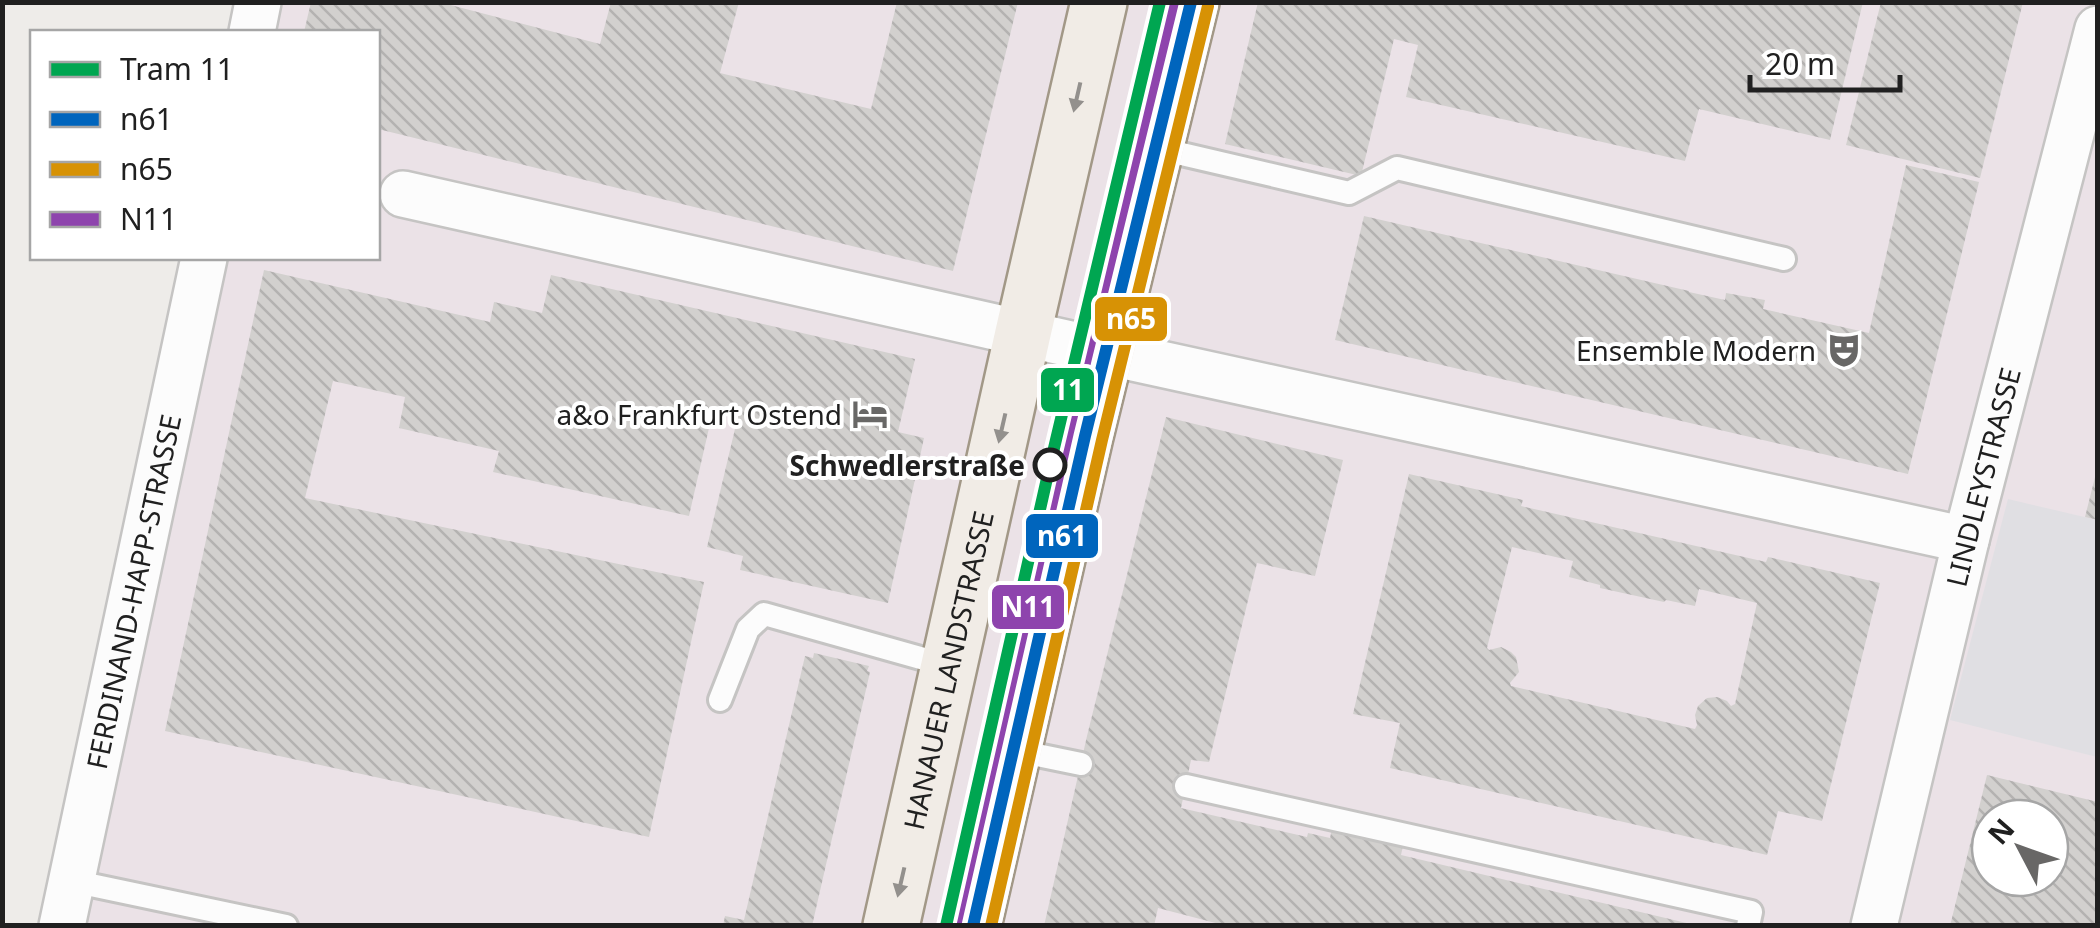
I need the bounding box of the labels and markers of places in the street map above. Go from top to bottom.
place label: Ensemble Modern [1576,331,1816,369]
theatre icon: Ensemble Modern [1825,331,1863,369]
place label: a&o Frankfurt Ostend [556,395,842,433]
hotel icon: a&o Frankfurt Ostend [851,395,889,433]
place label: Schwedlerstraße [790,446,1025,484]
marker: Schwedlerstraße [1034,449,1066,481]

